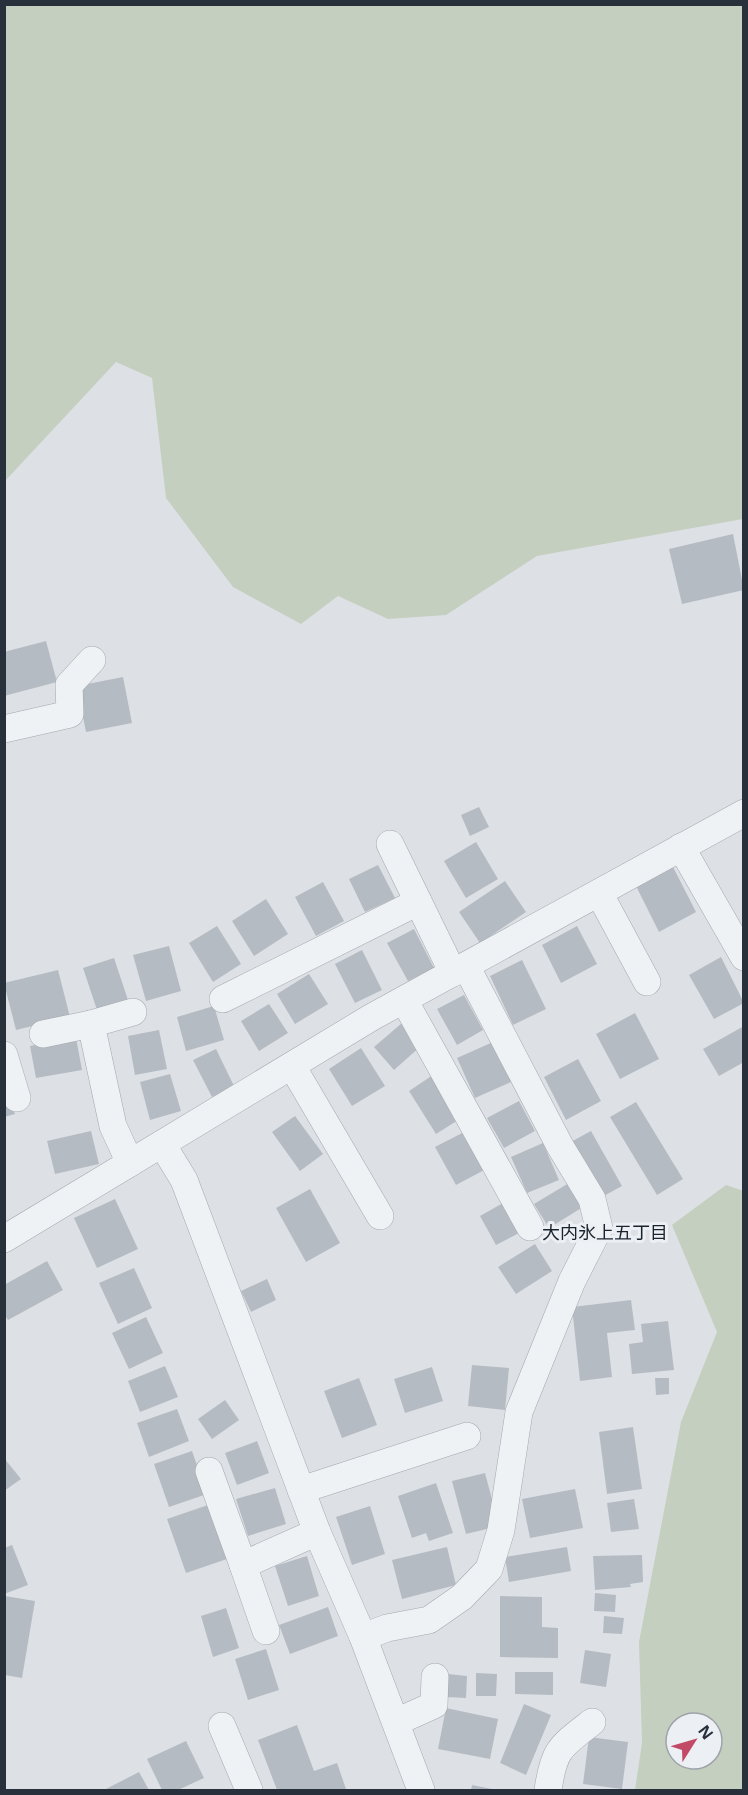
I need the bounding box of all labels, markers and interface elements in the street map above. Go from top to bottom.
district label: 大内氷上五丁目 [542,1220,668,1244]
north arrow [664,1711,724,1771]
text: N [693,1720,719,1744]

